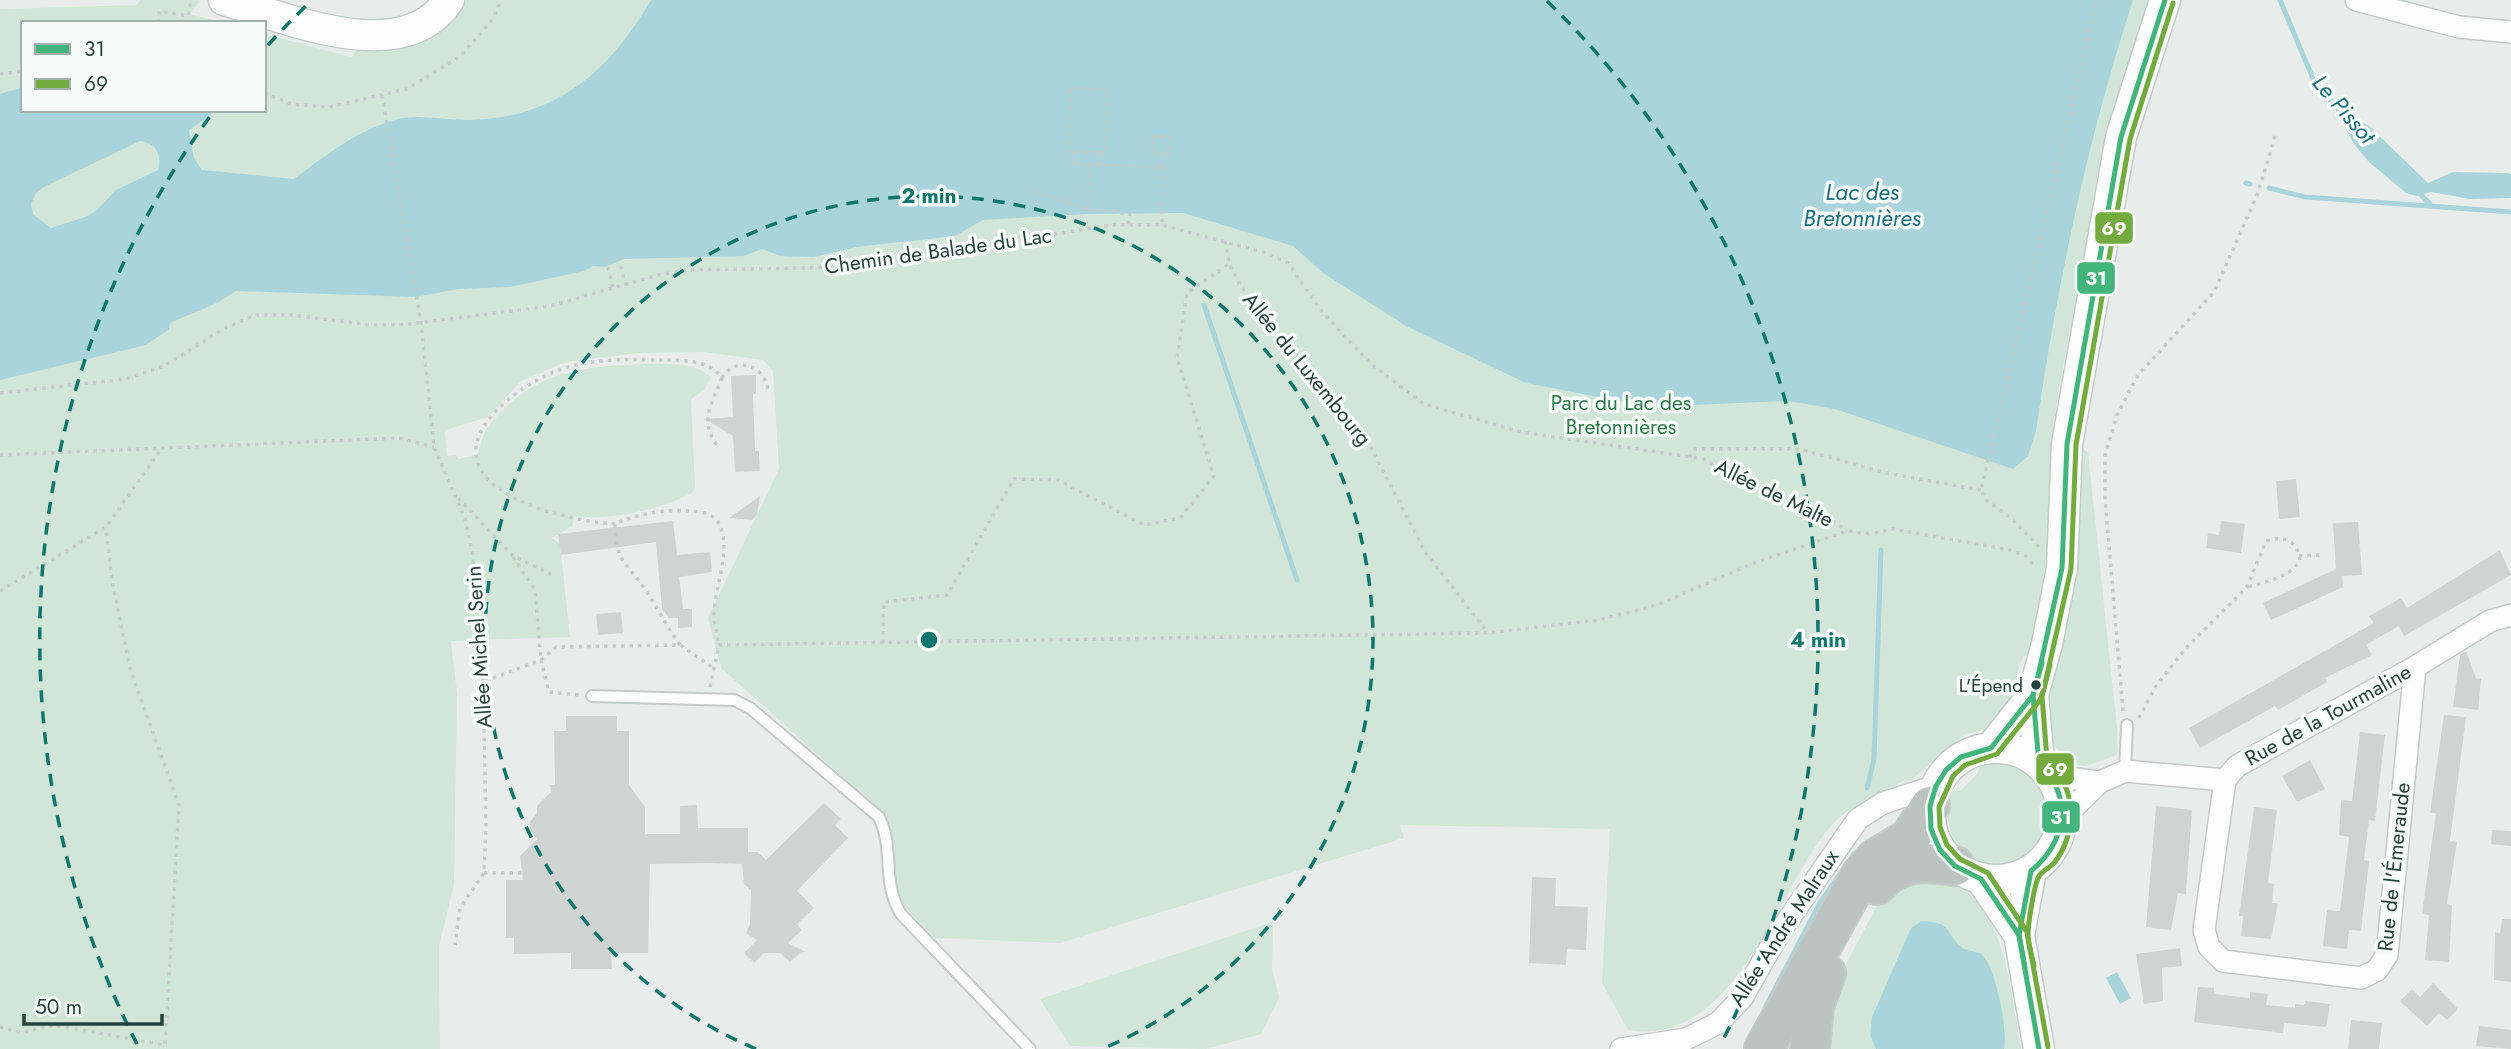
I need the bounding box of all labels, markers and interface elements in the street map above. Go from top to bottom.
legend [21,21,266,112]
text: 31 [84,34,105,64]
water label: Le Pissot [2304,67,2385,152]
text: 69 [84,69,108,99]
water label: Lac des Bretonnières [1803,175,1922,235]
text: 2 min [901,181,957,211]
line badge: 69 [2094,211,2134,245]
text: 69 [2101,215,2127,242]
street label: Chemin de Balade du Lac [822,220,1054,282]
line badge: 31 [2076,261,2116,295]
text: 31 [2085,265,2107,292]
street label: Allée du Luxembourg [1236,286,1378,452]
park label: Parc du Lac des Bretonnières [1551,388,1691,442]
street label: Allée de Malte [1710,451,1838,535]
street label: Allée Michel Serin [458,565,500,729]
text: 4 min [1790,625,1846,655]
centre of rings [917,628,941,652]
street label: Rue de la Tourmaline [2239,657,2417,773]
place label: L'Épend [1959,672,2023,699]
marker: L'Épend [2029,678,2043,692]
line badge: 69 [2035,752,2075,786]
text: 69 [2042,756,2068,783]
street label: Rue de l'Émeraude [2370,781,2418,953]
line badge: 31 [2041,800,2081,834]
text: 31 [2050,804,2072,831]
street label: Allée André Malraux [1722,844,1846,1012]
scale bar [24,982,163,1026]
text: 50 m [35,992,82,1022]

